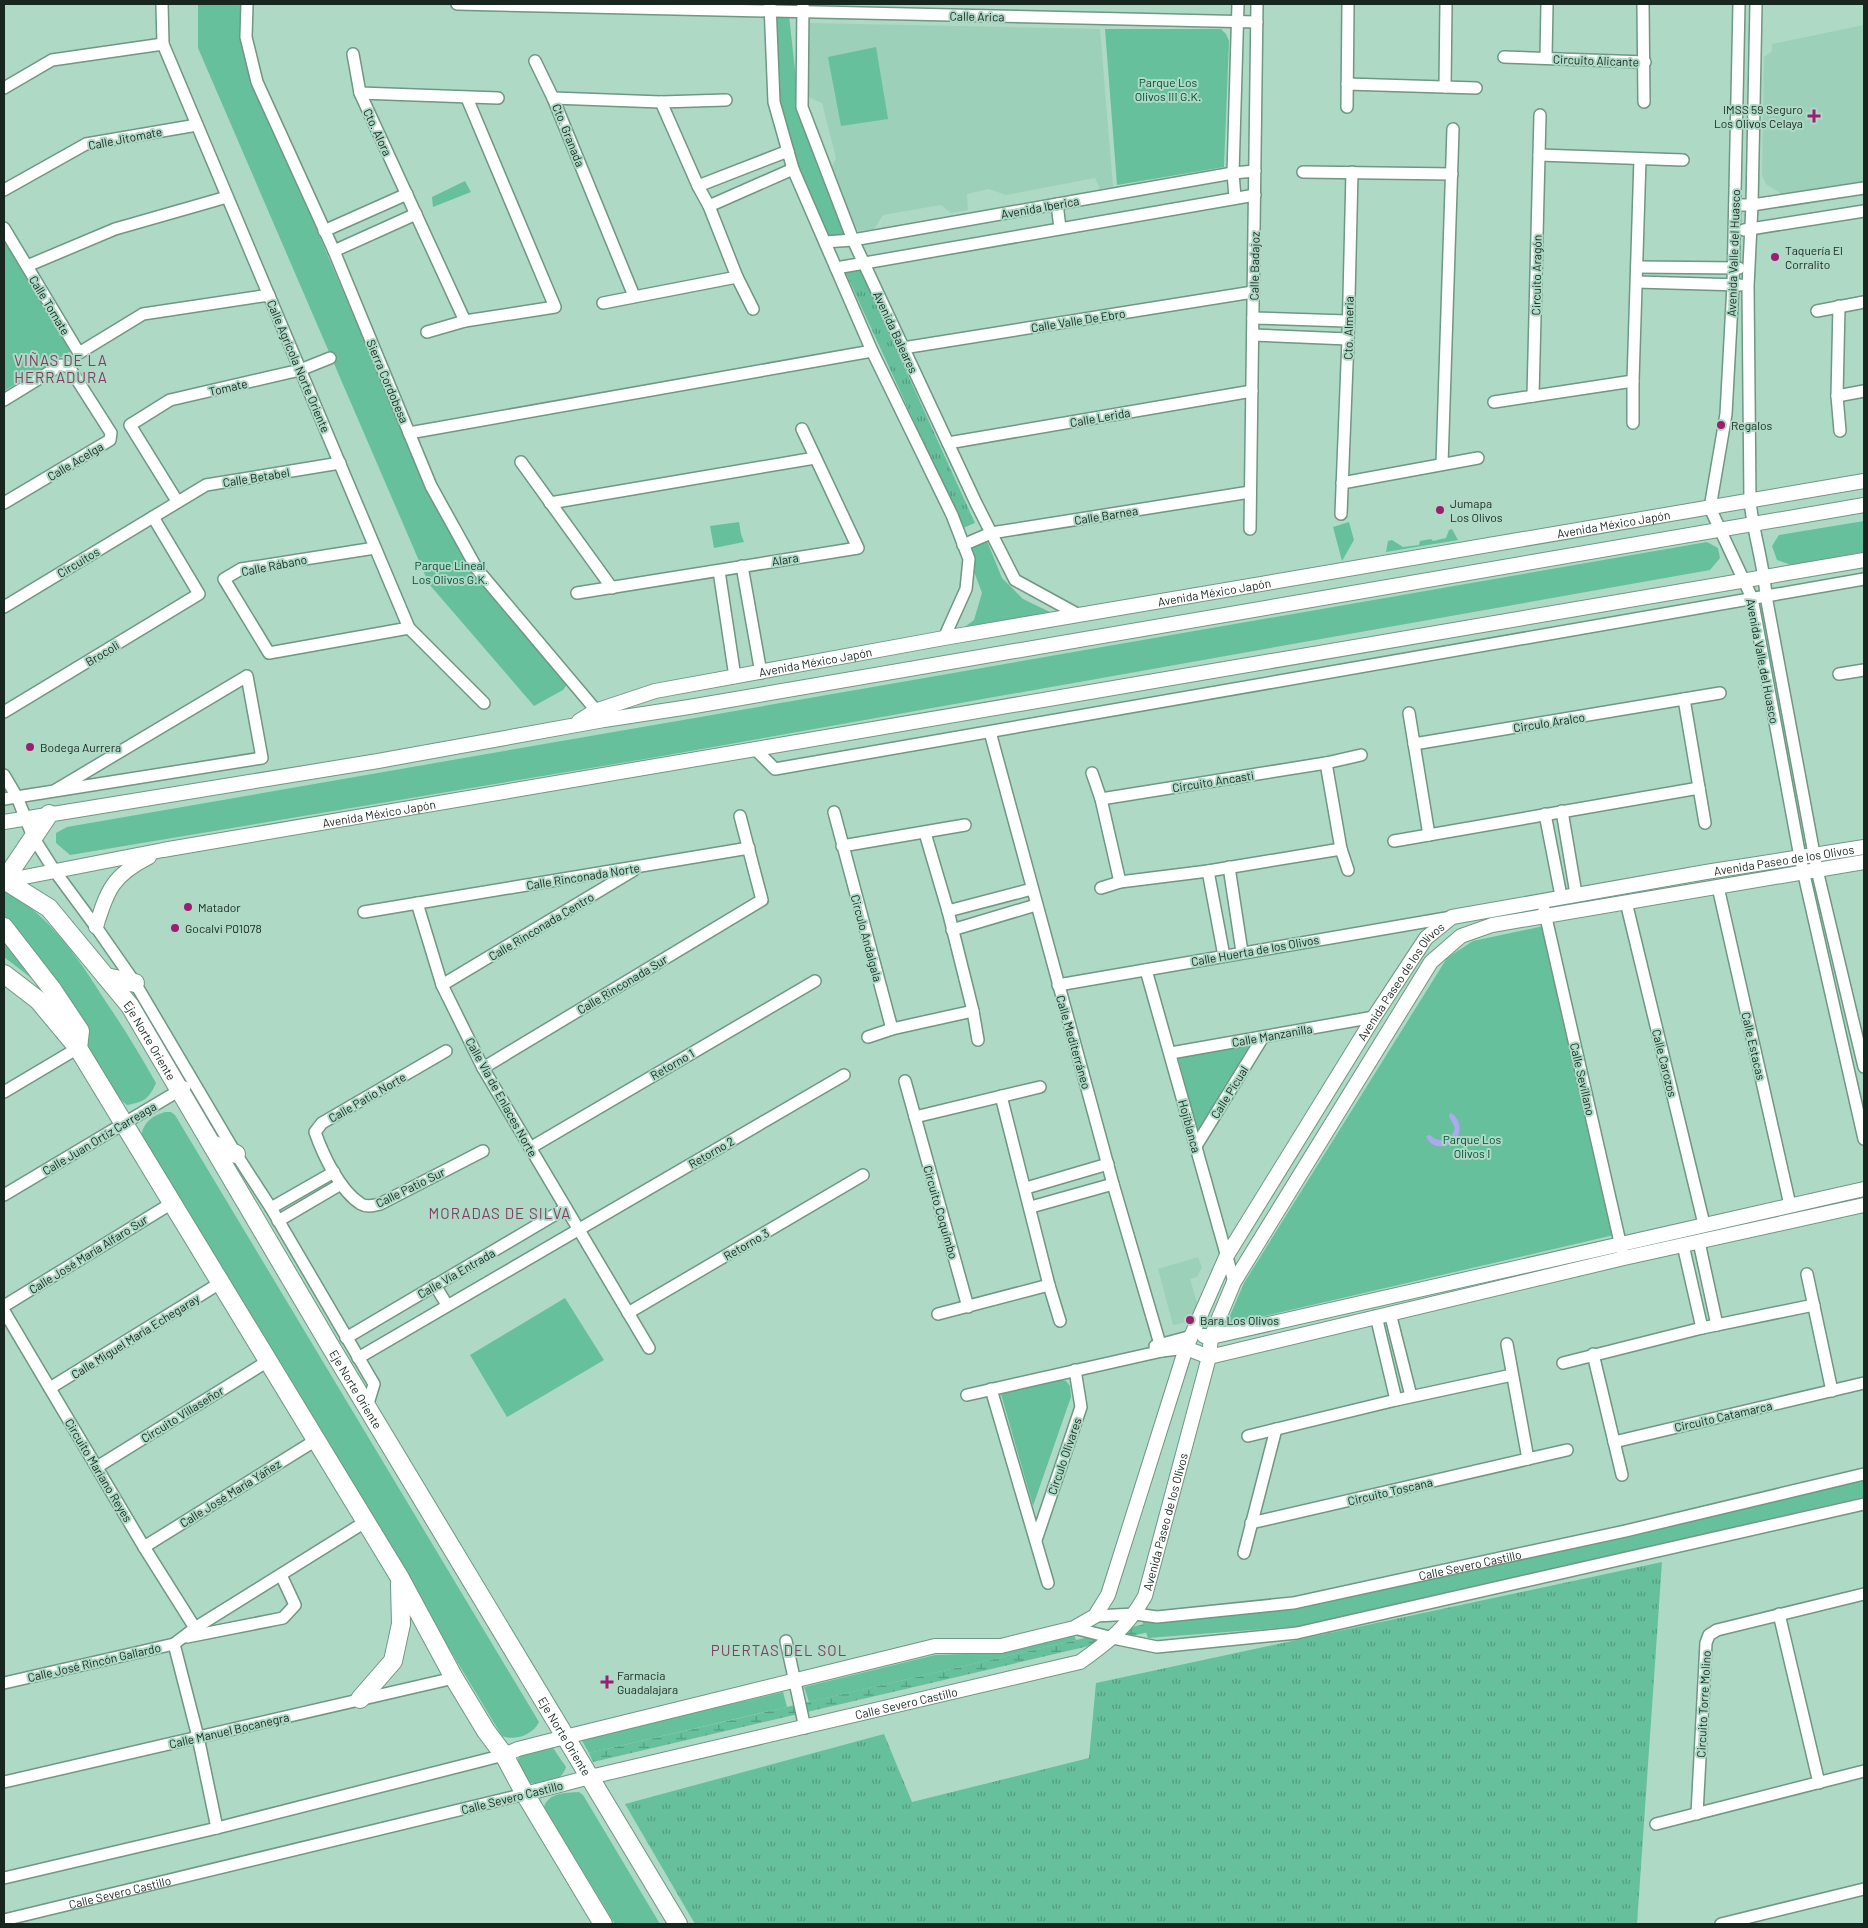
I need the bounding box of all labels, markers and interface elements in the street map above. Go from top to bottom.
street label: Calle Arica [950,9,1004,23]
street label: Circuito Alicante [1553,52,1639,68]
park label: Parque Los Olivos III G.K. [1135,75,1201,103]
street label: Cto. Granada [550,101,588,169]
place label: IMSS 59 Seguro Los Olivos Celaya [1714,102,1803,130]
street label: Cto. Alora [361,106,395,158]
marker: IMSS 59 Seguro Los Olivos Celaya [1807,109,1821,123]
street label: Calle Jitomate [87,124,163,152]
street label: Avenida Valle del Huasco [1724,189,1742,317]
street label: Avenida Iberica [1000,193,1080,221]
street label: Calle Badajoz [1246,232,1262,300]
street label: Circuito Aragón [1528,235,1544,315]
place label: Taquería El Corralito [1785,243,1843,271]
marker: Taquería El Corralito [1769,251,1781,263]
street label: Calle Tomate [27,273,73,337]
street label: Avenida Baleares [871,289,921,375]
street label: Cto. Almeria [1340,296,1356,360]
street label: Calle Agrícola Norte Oriente [265,298,333,434]
street label: Calle Valle De Ebro [1030,306,1126,334]
street label: Sierra Cordobesa [364,337,412,425]
district label: VIÑAS DE LA HERRADURA [14,351,108,386]
street label: Tomate [207,376,249,398]
street label: Calle Lerida [1069,405,1131,429]
place label: Regalos [1731,418,1773,432]
marker: Regalos [1715,419,1727,431]
street label: Calle Acelga [45,439,105,483]
street label: Calle Betabel [222,465,290,489]
place label: Jumapa Los Olivos [1450,496,1503,524]
street label: Calle Barnea [1073,503,1139,527]
marker: Jumapa Los Olivos [1434,504,1446,516]
street label: Avenida México Japón [1556,507,1671,540]
street label: Circuitos [54,544,102,580]
street label: Alara [771,550,799,568]
street label: Calle Rábano [240,552,308,578]
park label: Parque Lineal Los Olivos G.K. [412,558,488,586]
street label: Avenida México Japón [1156,575,1272,608]
street label: Avenida Valle del Huasco [1744,597,1782,725]
street label: Brocoli [83,637,121,669]
street label: Avenida México Japón [757,644,873,679]
street label: Circulo Aralco [1512,709,1586,735]
place label: Bodega Aurrera [40,740,121,754]
marker: Bodega Aurrera [24,741,36,753]
street label: Circuito Ancasti [1171,768,1255,794]
street label: Avenida México Japón [321,797,437,830]
street label: Avenida Paseo de los Olivos [1713,842,1855,878]
street label: Calle Rinconada Norte [525,860,641,892]
street label: Calle Rinconada Centro [486,889,596,963]
street label: Circulo Andalgala [849,893,885,983]
place label: Matador [198,900,241,914]
marker: Matador [182,901,194,913]
street label: Avenida Paseo de los Olivos [1354,919,1447,1043]
place label: Gocalvi P01078 [185,921,262,935]
marker: Gocalvi P01078 [169,922,181,934]
street label: Calle Huerta de los Olivos [1190,932,1320,968]
street label: Calle Rinconada Sur [574,951,670,1016]
street label: Calle Mediterráneo [1054,993,1094,1091]
street label: Eje Norte Oriente [121,998,179,1083]
street label: Calle Estacas [1739,1011,1769,1082]
street label: Calle Manzanilla [1231,1021,1313,1049]
street label: Calle Carozos [1650,1028,1680,1099]
street label: Calle Vía de Enlaces Norte [463,1035,541,1159]
street label: Calle Sevillano [1568,1041,1598,1117]
street label: Retorno 1 [648,1046,696,1082]
street label: Calle Picual [1207,1063,1251,1121]
street label: Calle Patio Norte [326,1069,408,1125]
street label: Calle Juan Ortiz Carreaga [40,1098,158,1178]
street label: Hojiblanca [1176,1098,1204,1154]
park label: Parque Los Olivos I [1443,1132,1501,1160]
street label: Retorno 2 [686,1133,736,1171]
street label: Calle Patio Sur [373,1164,447,1210]
street label: Circuito Coquimbo [921,1164,961,1260]
district label: MORADAS DE SILVA [429,1204,571,1222]
street label: Calle José María Alfaro Sur [26,1211,150,1296]
street label: Retorno 3 [721,1225,771,1263]
street label: Calle Vía Entrada [415,1245,497,1301]
street label: Calle Miguel María Echegaray [68,1290,202,1381]
place label: Bara Los Olivos [1200,1313,1279,1327]
marker: Bara Los Olivos [1184,1314,1196,1326]
street label: Eje Norte Oriente [327,1347,385,1431]
street label: Circuito Villaseñor [138,1383,226,1445]
street label: Circuito Catamarca [1673,1398,1773,1434]
street label: Circuito Mariano Reyes [63,1416,136,1524]
street label: Circulo Olivares [1044,1416,1084,1496]
street label: Avenida Paseo de los Olivos [1140,1451,1190,1592]
street label: Calle José María Yáñez [177,1456,283,1530]
street label: Circuito Toscana [1346,1474,1434,1508]
street label: Calle Severo Castillo [1417,1547,1523,1583]
street label: Calle José Rincón Gallardo [26,1640,162,1684]
district label: PUERTAS DEL SOL [711,1641,847,1659]
street label: Circuito Torre Molino [1693,1650,1713,1758]
place label: Farmacia Guadalajara [617,1668,678,1696]
marker: Farmacia Guadalajara [601,1676,613,1688]
street label: Calle Severo Castillo [854,1684,959,1722]
street label: Eje Norte Oriente [536,1694,594,1778]
street label: Calle Manuel Bocanegra [168,1709,290,1751]
street label: Calle Severo Castillo [460,1778,564,1816]
street label: Calle Severo Castillo [67,1873,172,1911]

